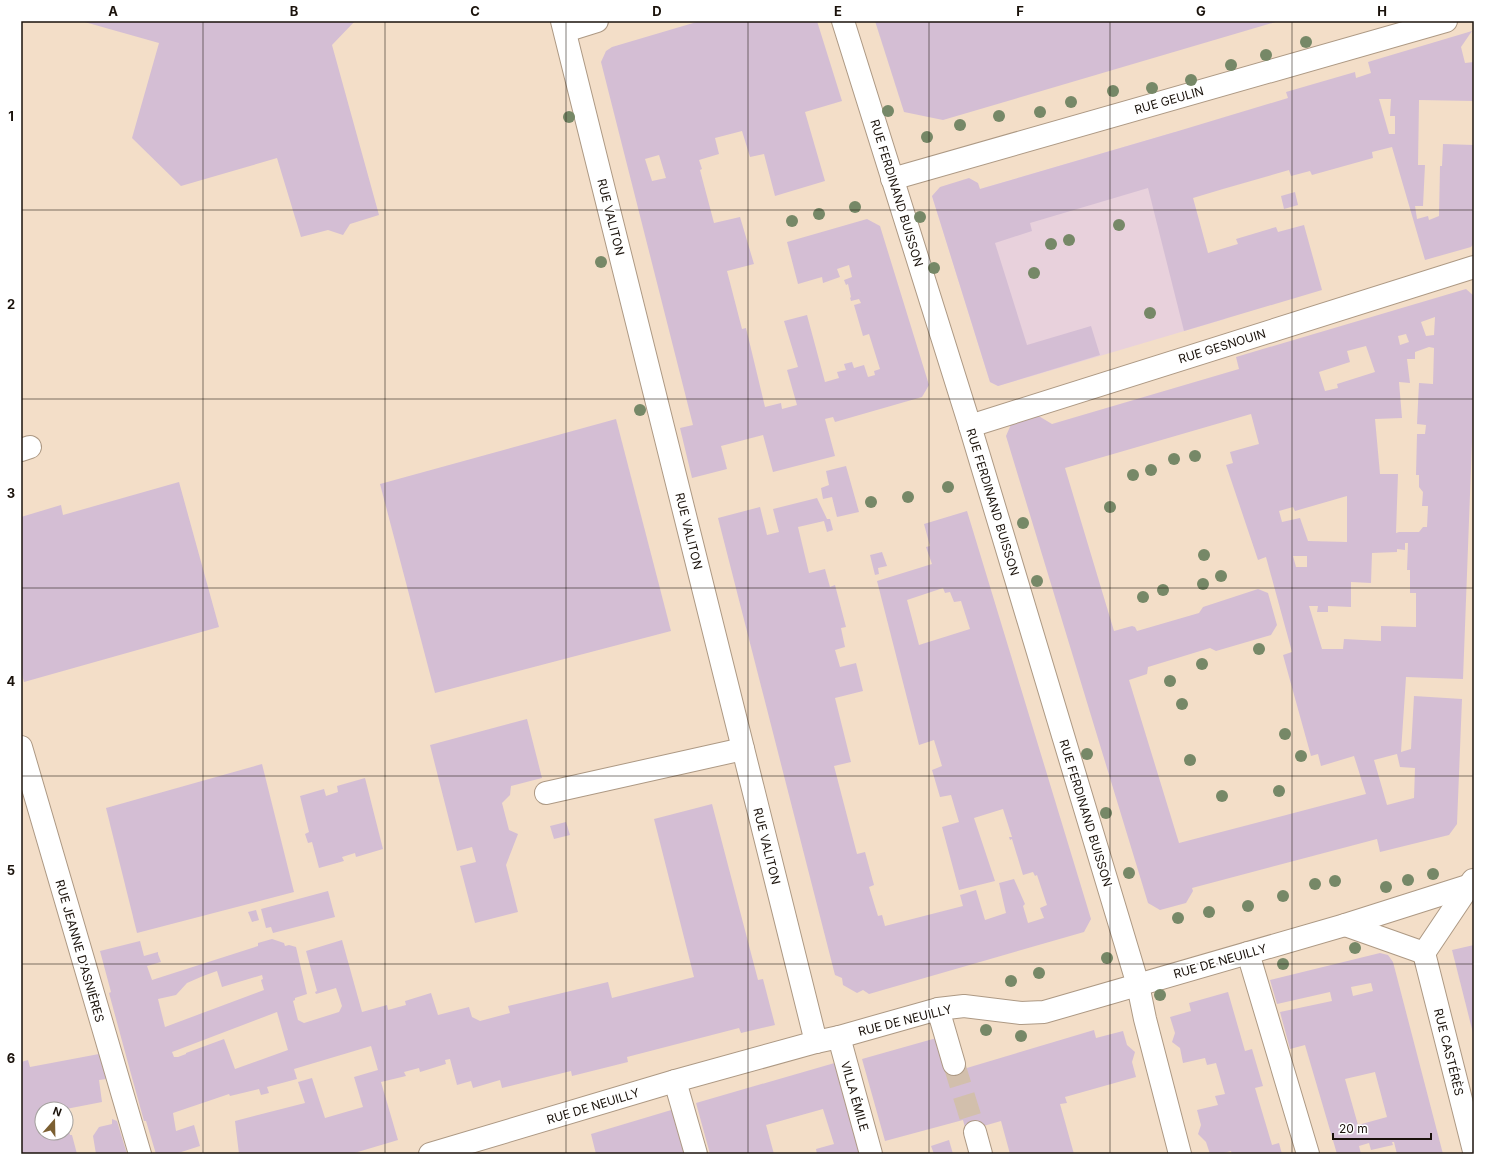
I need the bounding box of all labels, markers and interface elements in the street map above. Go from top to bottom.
text: A [108,3,118,19]
text: B [290,3,299,19]
text: C [470,3,480,19]
text: D [652,3,662,19]
text: E [834,3,842,19]
text: F [1016,3,1024,19]
text: G [1196,3,1206,19]
text: H [1377,3,1387,19]
street label: RUE GEULIN [1133,83,1205,117]
text: 1 [8,108,14,124]
street label: RUE FERDINAND BUISSON [867,118,927,268]
street label: RUE VALITON [594,177,628,257]
text: 2 [7,296,15,312]
street label: RUE GESNOUIN [1177,326,1267,366]
street label: RUE FERDINAND BUISSON [963,427,1023,577]
text: 3 [7,485,15,501]
street label: RUE VALITON [672,491,706,571]
text: 4 [7,673,16,689]
street label: RUE FERDINAND BUISSON [1056,738,1116,888]
street label: RUE VALITON [750,806,784,886]
text: 5 [7,862,15,878]
street label: RUE JEANNE D'ASNIÈRES [52,878,108,1024]
street label: RUE DE NEUILLY [1172,941,1268,981]
street label: RUE DE NEUILLY [857,1001,953,1039]
street label: RUE CASTÉRÈS [1431,1007,1467,1097]
text: 6 [7,1050,15,1066]
street label: VILLA ÉMILE [838,1059,872,1133]
street label: RUE DE NEUILLY [545,1085,641,1127]
north arrow [34,1101,74,1141]
text: N [51,1104,64,1120]
scale bar [1333,1115,1431,1141]
text: 20 m [1339,1121,1368,1136]

